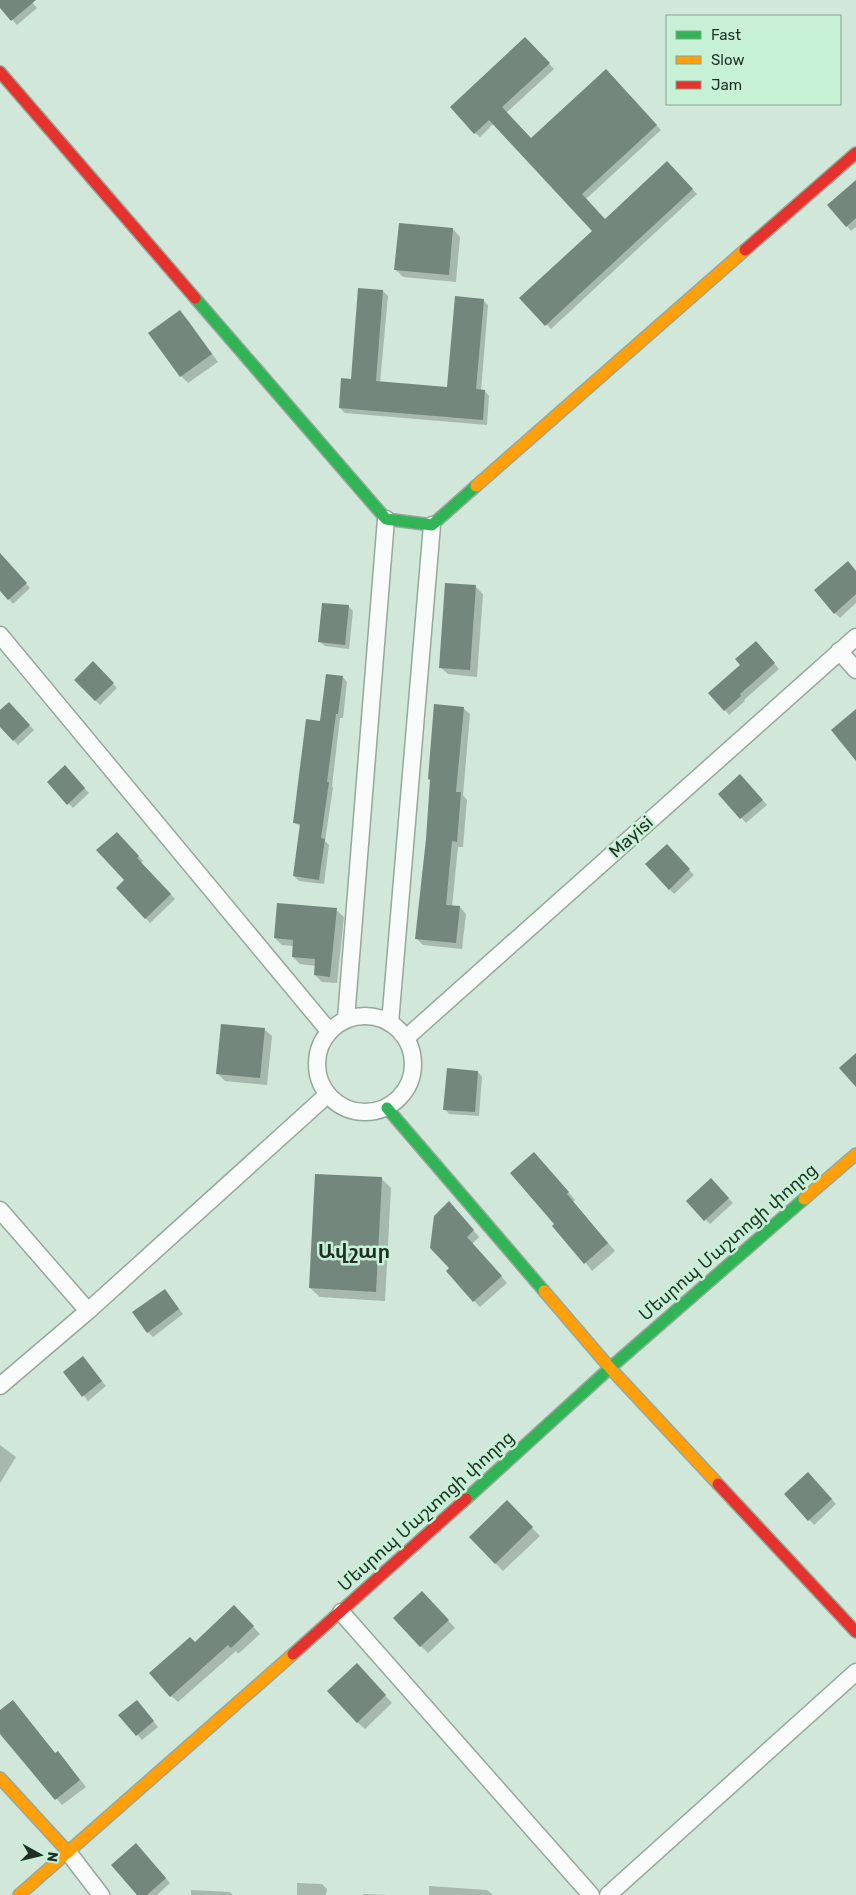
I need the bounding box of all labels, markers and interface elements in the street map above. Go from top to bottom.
legend [666,15,841,105]
text: Fast [711,26,741,44]
text: Slow [711,51,744,69]
text: Jam [711,76,742,94]
street label: Mayisi [604,811,658,863]
street label: Մեսրոպ Մաշտոցի փողոց [634,1159,822,1325]
district label: Ավշար [318,1239,390,1263]
street label: Մեսրոպ Մաշտոցի փողոց [333,1426,519,1596]
north arrow [15,1830,65,1880]
text: N [43,1851,61,1863]

